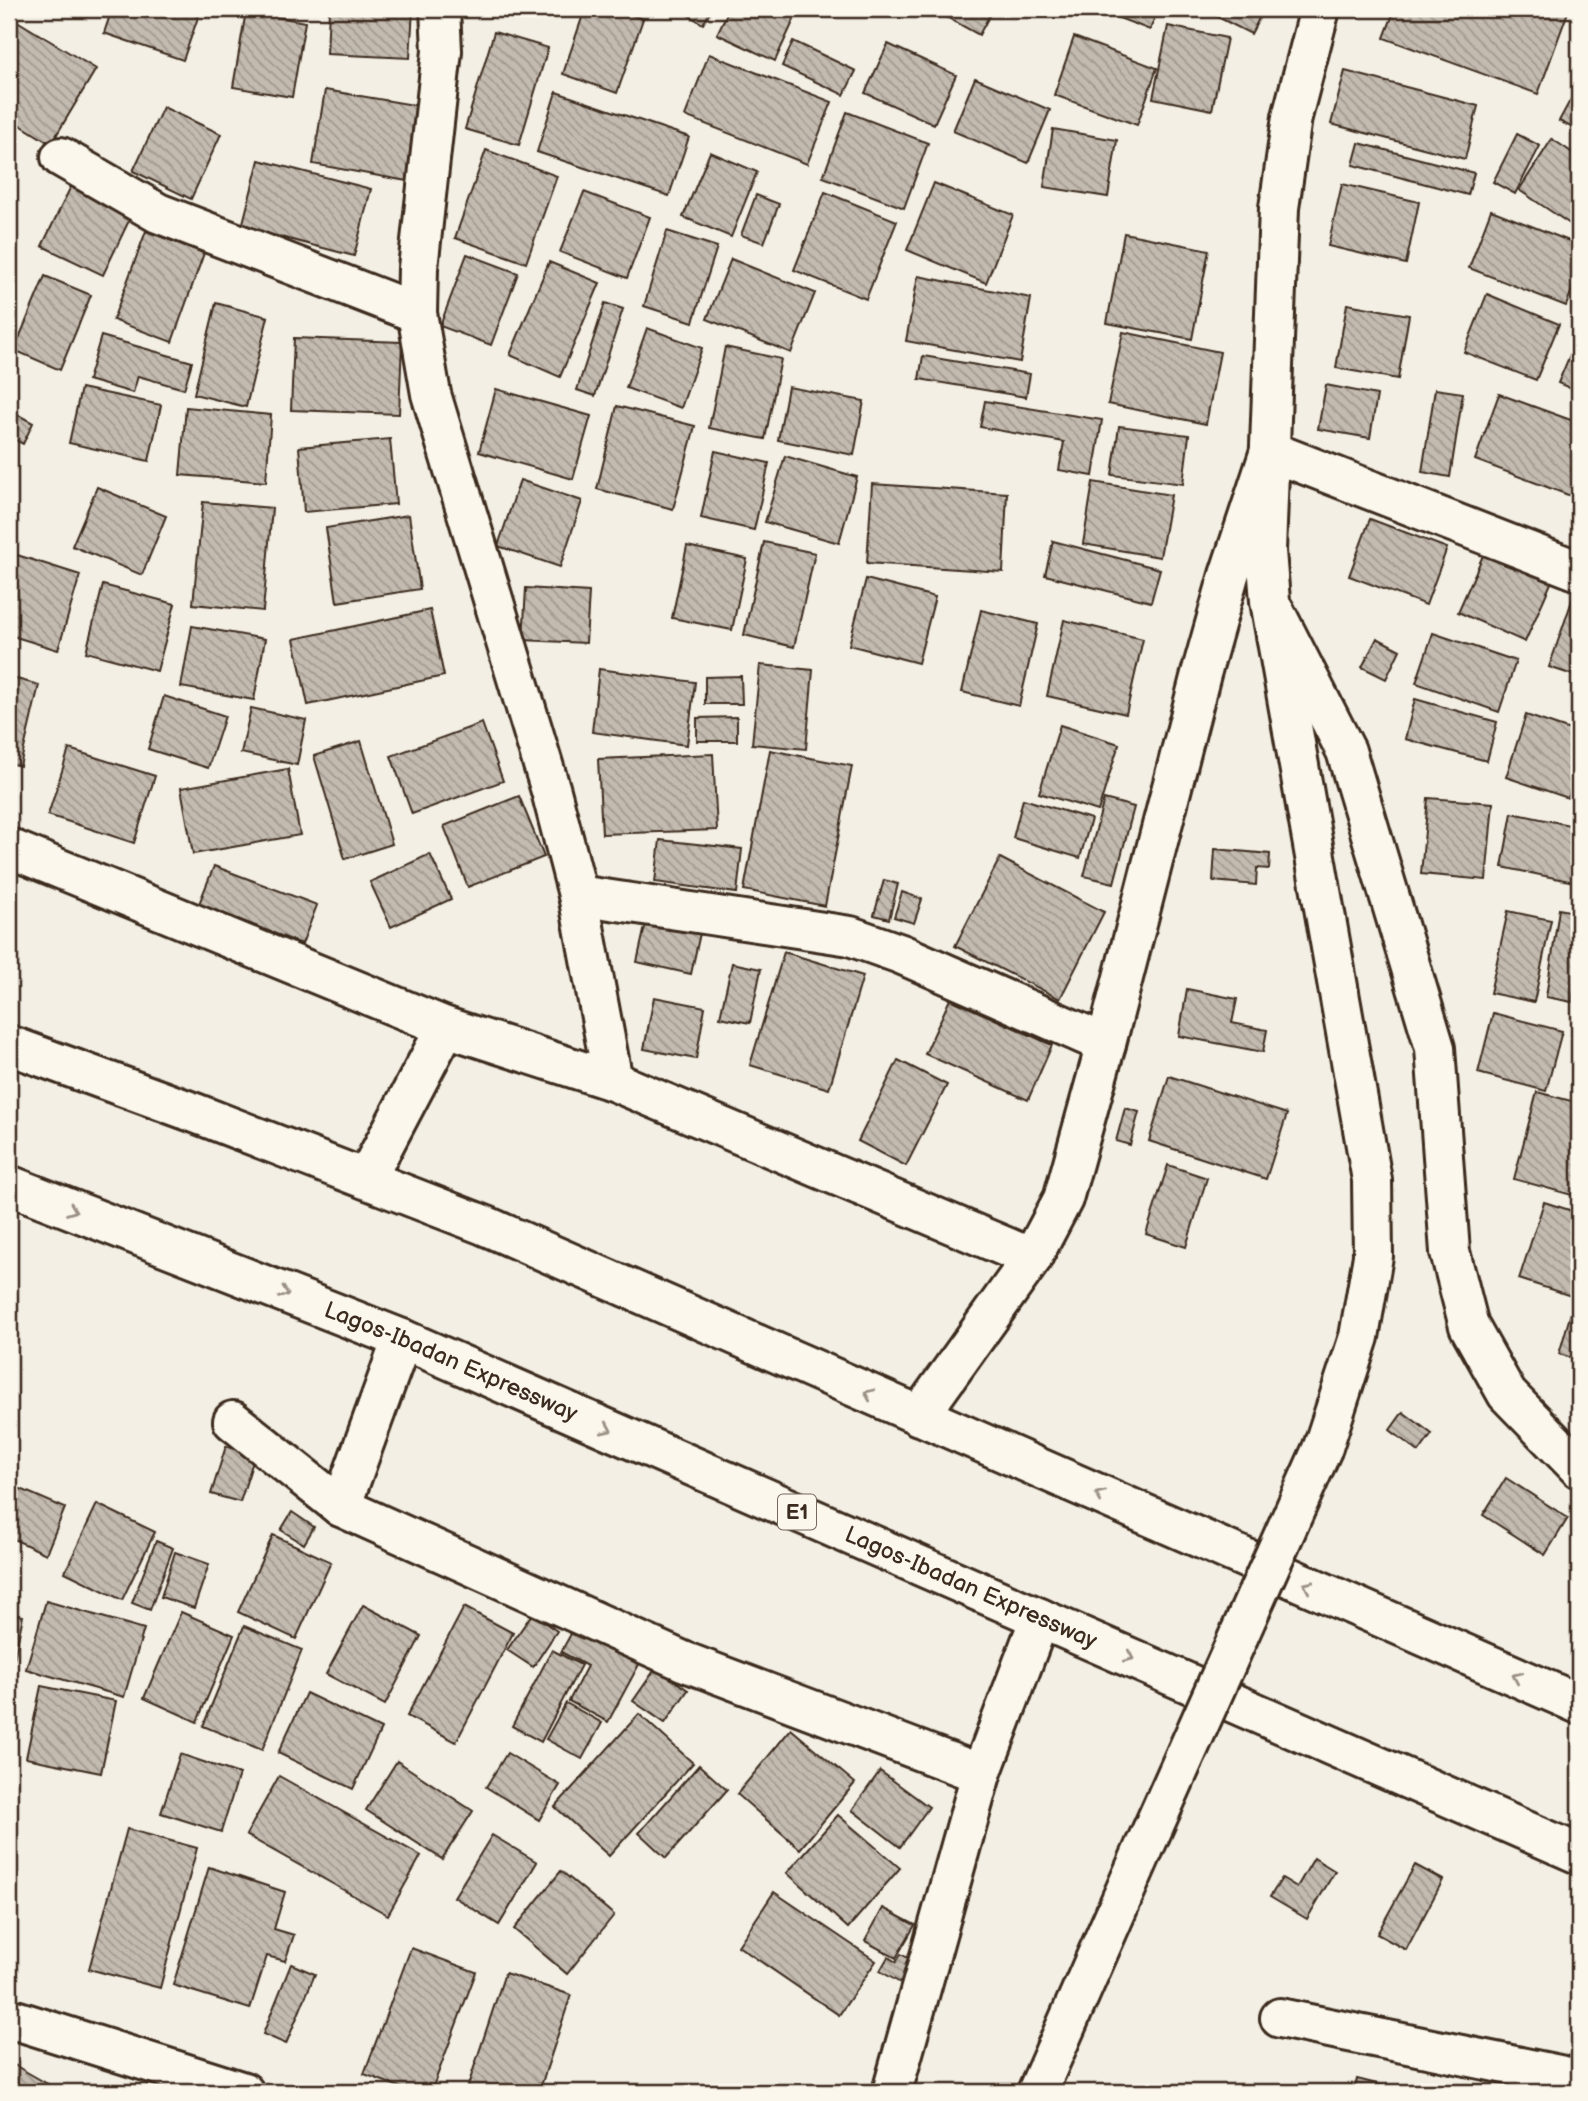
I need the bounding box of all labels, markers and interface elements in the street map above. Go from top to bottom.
one-way arrow [66,1201,78,1215]
one-way arrow [277,1284,289,1298]
street label: Lagos-Ibadan Expressway [320,1296,582,1428]
one-way arrow [864,1388,876,1402]
one-way arrow [599,1421,612,1435]
one-way arrow [1095,1489,1107,1503]
road number: E1 [778,1494,816,1530]
street label: Lagos-Ibadan Expressway [840,1520,1102,1656]
one-way arrow [1303,1580,1316,1594]
one-way arrow [1122,1649,1135,1663]
one-way arrow [1511,1671,1524,1685]

